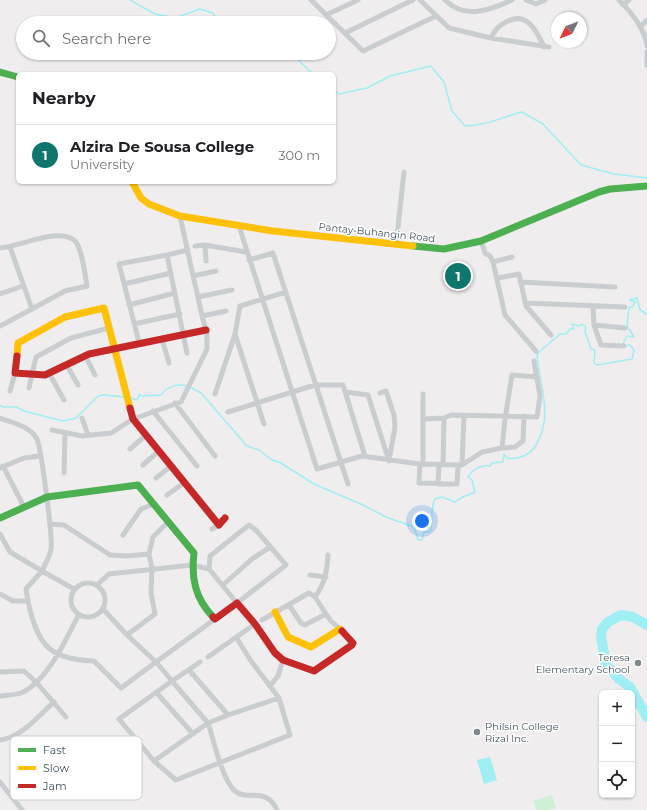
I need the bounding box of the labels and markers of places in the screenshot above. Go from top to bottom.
pin: 1 [445,261,471,291]
place label: Teresa Elementary School [536,651,630,676]
marker: Teresa Elementary School [633,658,643,668]
place label: Philsin College Rizal Inc. [485,720,559,745]
marker: Philsin College Rizal Inc. [472,727,482,737]

